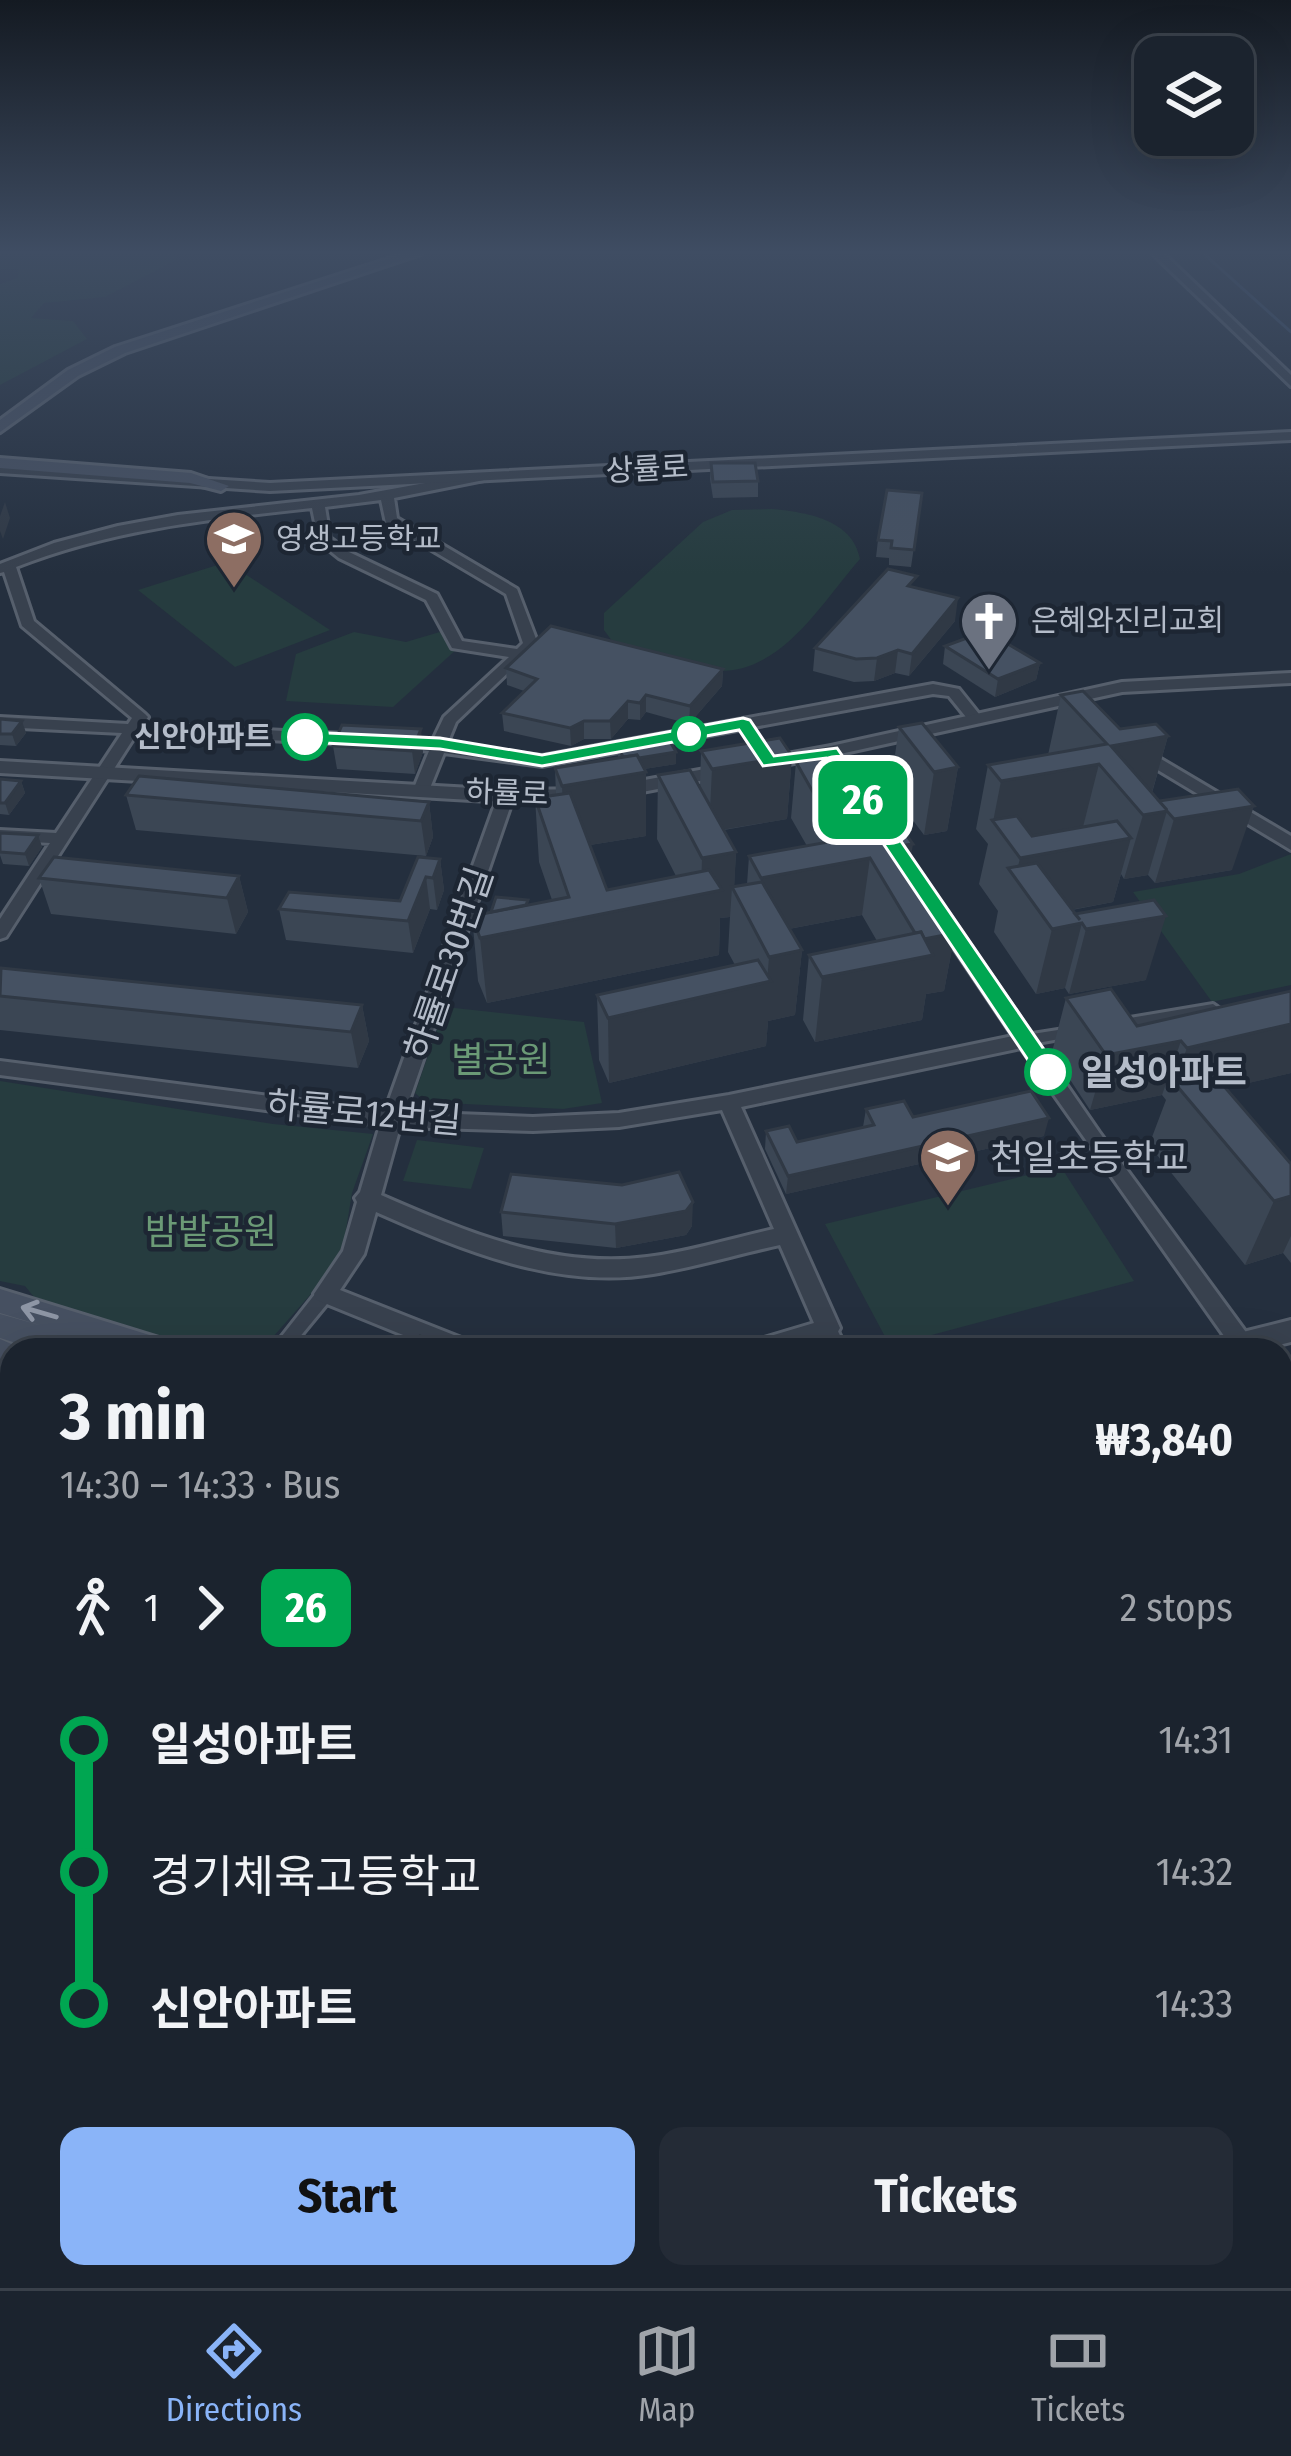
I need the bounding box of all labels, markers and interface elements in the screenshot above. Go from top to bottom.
map controls [1134,36,1254,156]
button: layers [1134,36,1254,156]
street label: 상률로 [605,449,689,489]
school or university icon: 영생고등학교 [203,508,265,590]
place label: 영생고등학교 [276,521,442,557]
church icon: 은혜와진리교회 [958,590,1020,672]
place label: 은혜와진리교회 [1031,603,1224,639]
marker: 신안아파트 [283,715,327,759]
unlabelled marker [673,718,705,750]
place label: 신안아파트 [134,719,272,755]
line badge: 26 [809,761,917,839]
street label: 하률로 [465,774,549,812]
text: 26 [842,775,884,825]
street label: 하률로30번길 [395,861,502,1065]
park label: 별공원 [451,1038,551,1082]
marker: 일성아파트 [1026,1050,1070,1094]
place label: 일성아파트 [1081,1051,1247,1095]
street label: 하률로12번길 [265,1083,463,1143]
school or university icon: 천일초등학교 [917,1126,979,1208]
place label: 천일초등학교 [990,1136,1189,1180]
park label: 밤밭공원 [145,1210,277,1254]
one-way arrow [21,1300,59,1322]
text: 3 min [60,1377,207,1456]
text: ₩3,840 [1095,1413,1233,1467]
text: 14:30 – 14:33 · Bus [60,1462,340,1508]
icon: walk [60,1575,126,1641]
icon: forward [177,1575,243,1641]
text: 26 [285,1583,327,1633]
text: 1 [144,1585,159,1631]
text: 2 stops [1120,1585,1233,1631]
text: 14:31 [1158,1717,1233,1763]
text: 일성아파트 [150,1718,357,1772]
text: 14:32 [1156,1849,1233,1895]
text: 경기체육고등학교 [150,1850,481,1904]
text: 14:33 [1155,1981,1233,2027]
text: 신안아파트 [150,1982,357,2036]
button: Start [60,2127,635,2265]
button: Tickets [659,2127,1233,2265]
tab: Directions [166,2318,302,2430]
tab: Map [634,2318,700,2430]
tab: Tickets [1031,2318,1125,2430]

